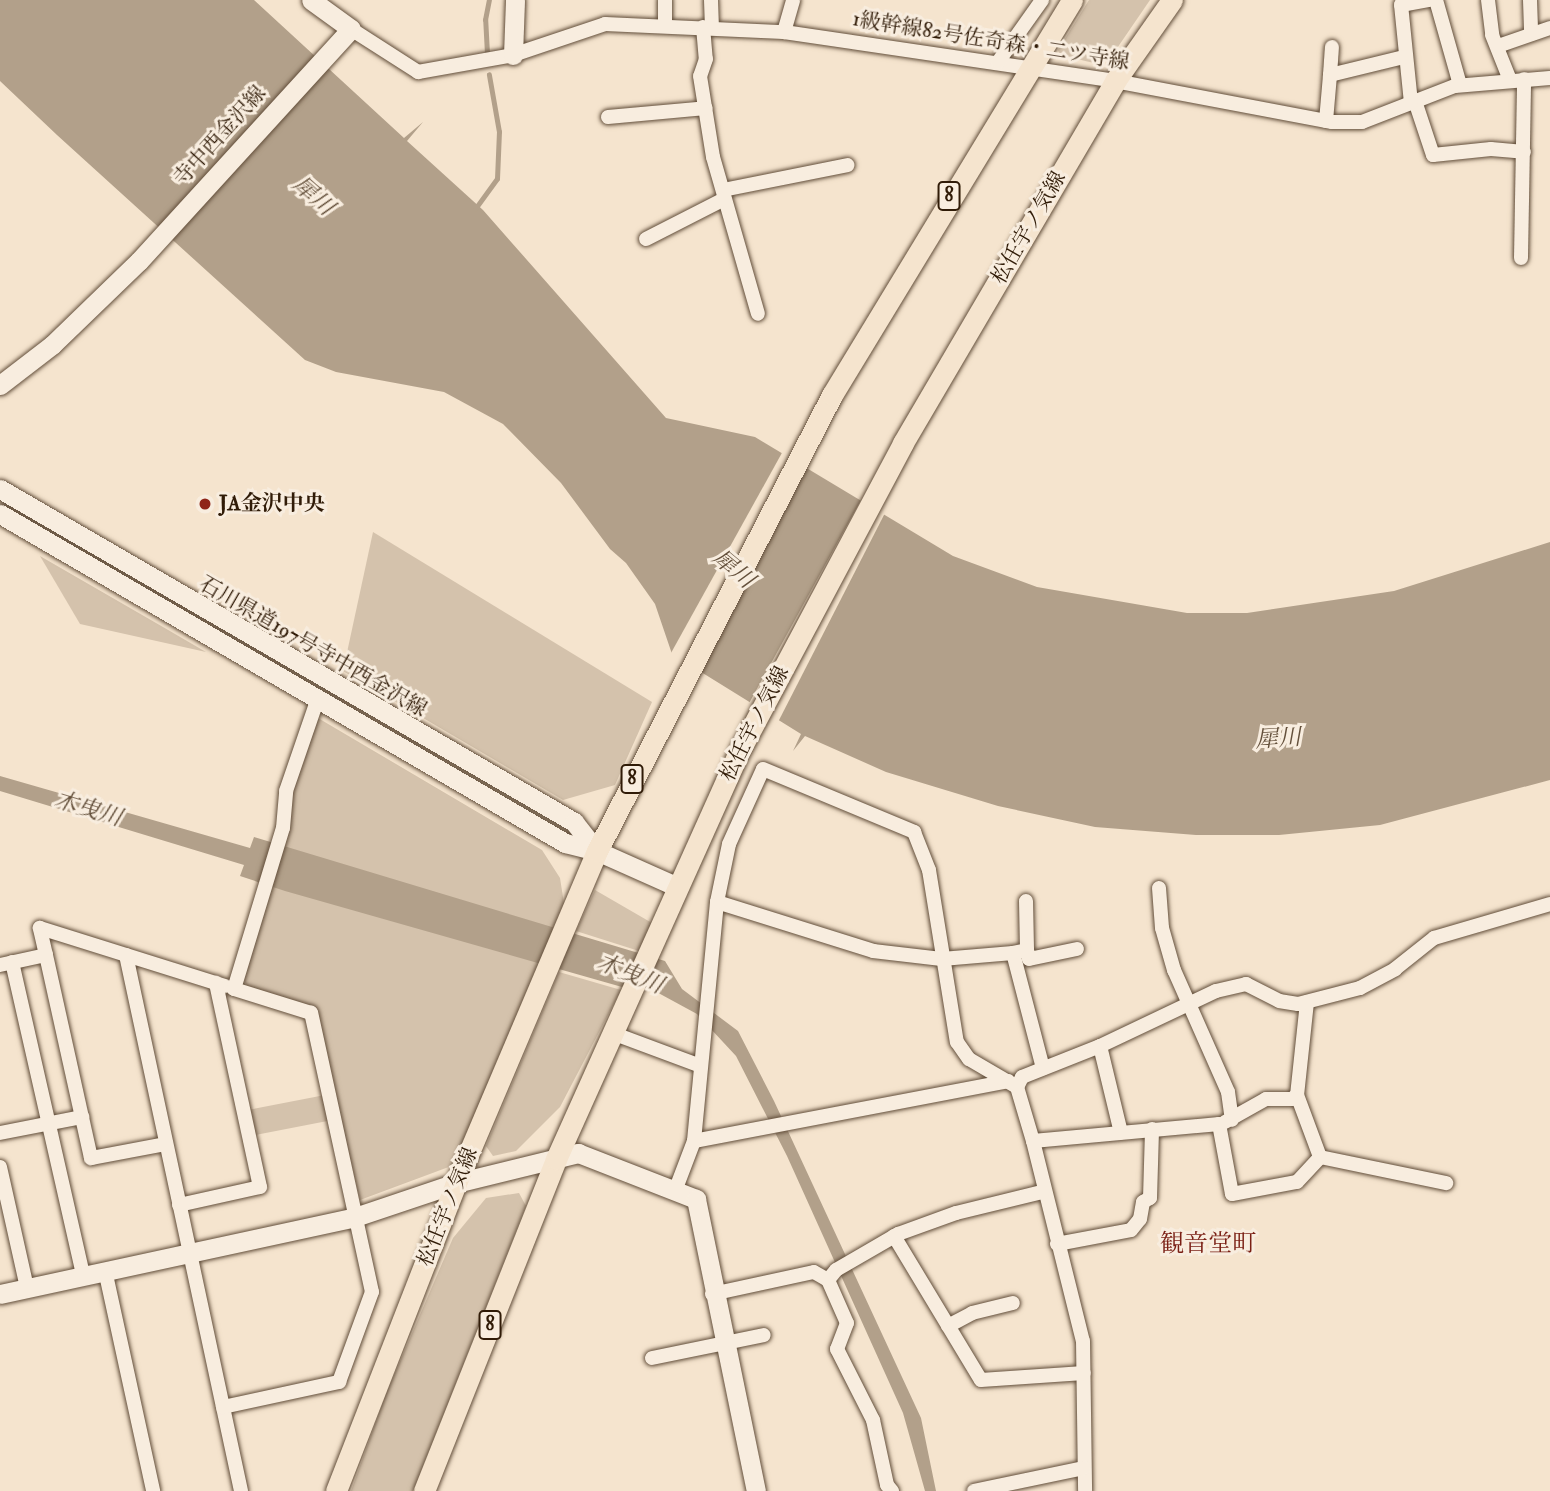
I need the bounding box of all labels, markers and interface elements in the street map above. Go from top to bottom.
street label: 1級幹線82号佐奇森・二ツ寺線 [851,7,1131,75]
street label: 寺中西金沢線 [168,81,272,191]
street label: 松任宇ノ気線 [987,167,1071,289]
water label: 犀川 [287,170,339,222]
road number: 8 [937,180,961,212]
place label: JA金沢中央 [219,491,325,517]
marker: JA金沢中央 [197,496,213,512]
water label: 犀川 [707,544,759,594]
street label: 石川県道197号寺中西金沢線 [195,571,431,723]
street label: 松任宇ノ気線 [715,662,795,786]
water label: 犀川 [1254,724,1302,754]
road number: 8 [620,764,644,794]
water label: 木曳川 [51,786,125,832]
water label: 木曳川 [593,948,667,1000]
street label: 松任宇ノ気線 [413,1144,483,1270]
district label: 観音堂町 [1160,1230,1256,1258]
road number: 8 [478,1310,502,1340]

